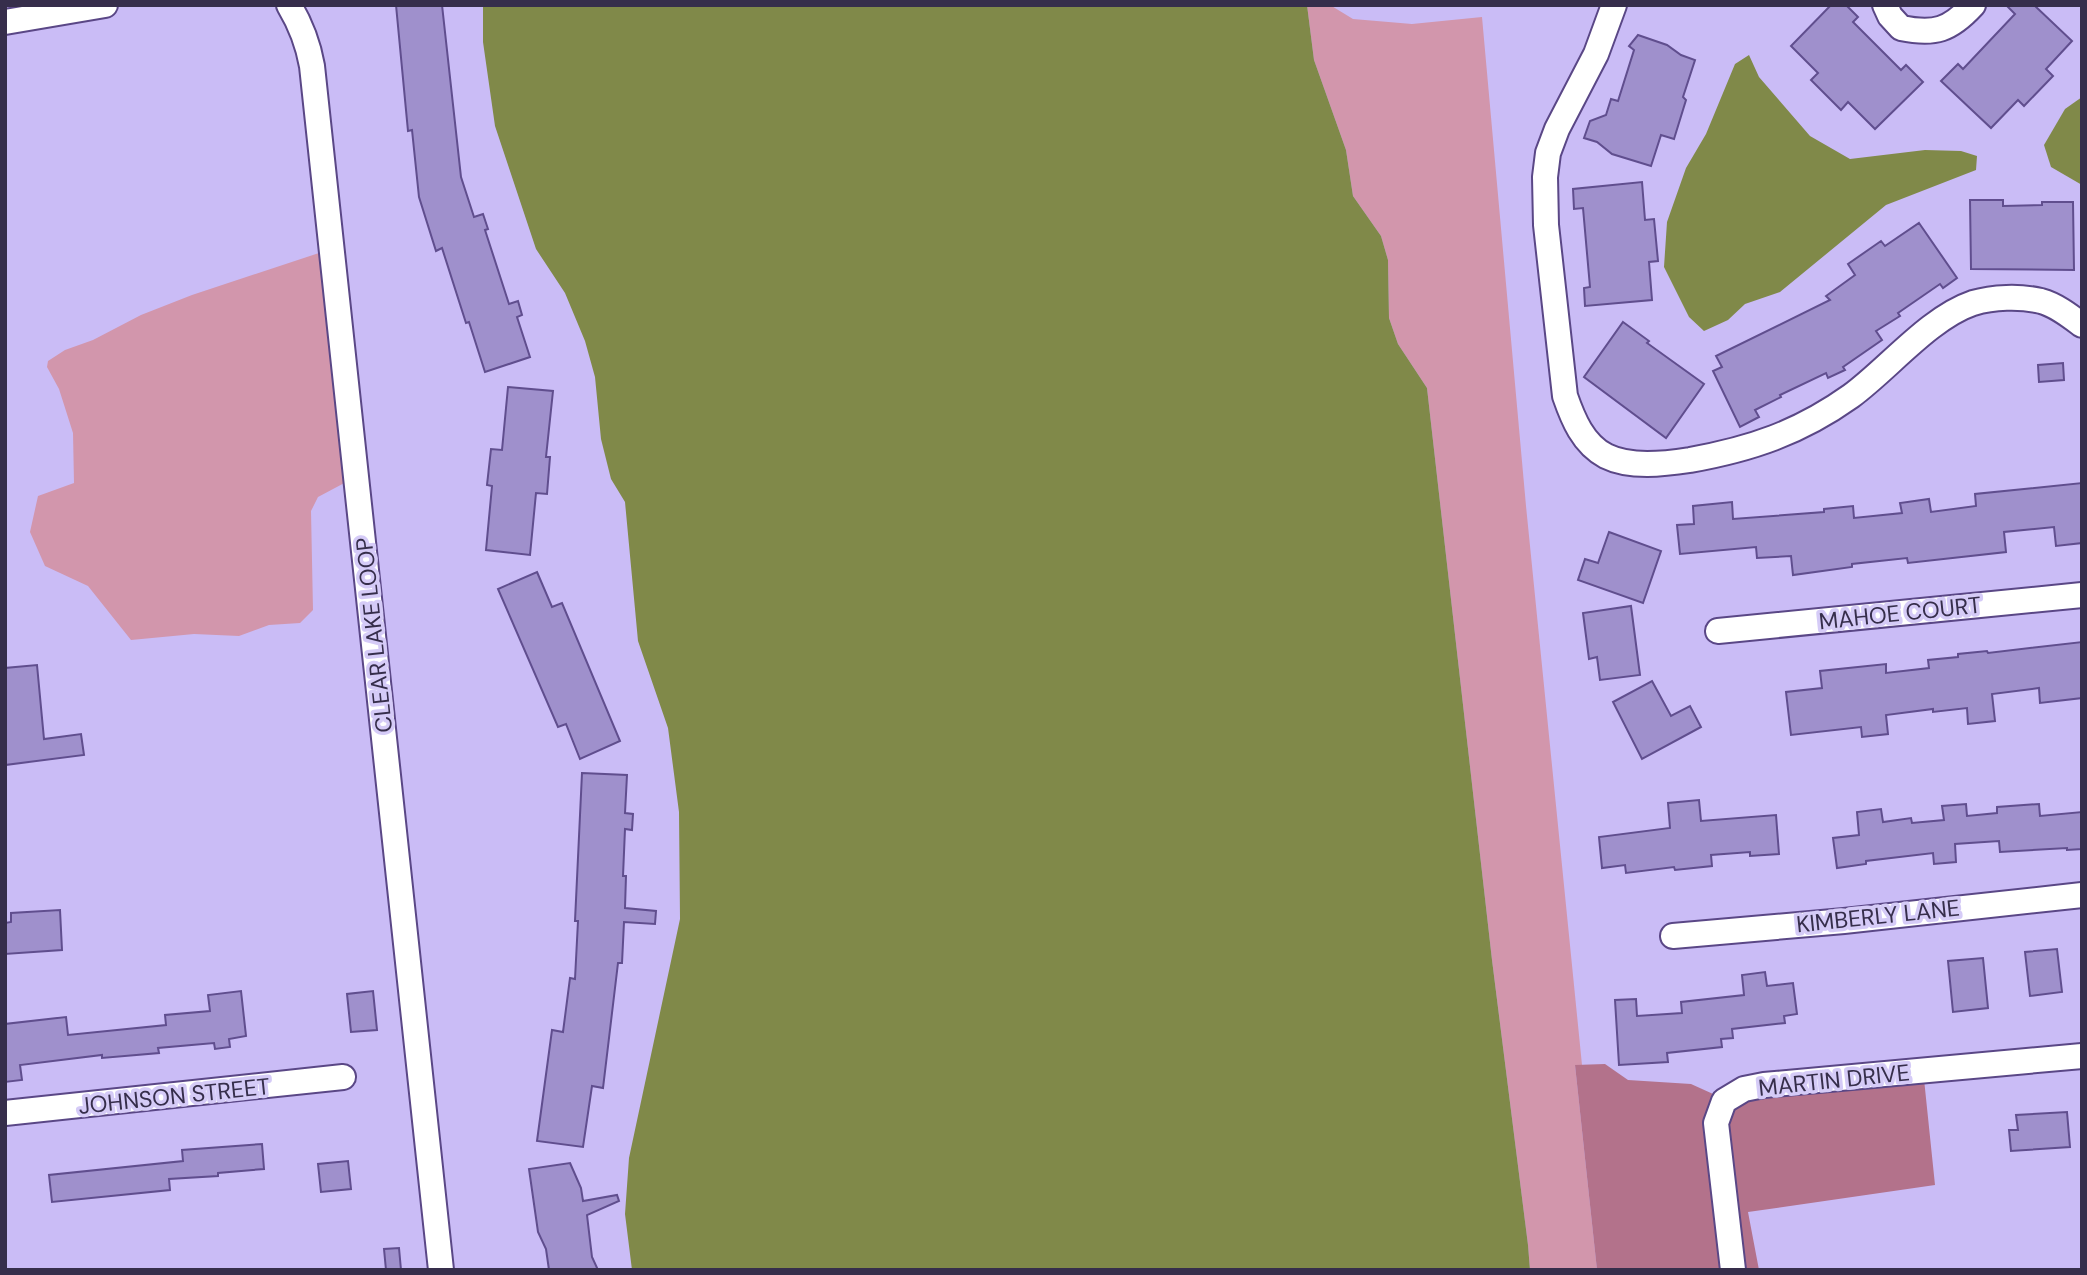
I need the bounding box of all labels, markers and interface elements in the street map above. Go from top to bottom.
street label: CLEAR LAKE LOOP [349,536,399,734]
street label: MAHOE COURT [1817,590,1983,636]
street label: KIMBERLY LANE [1795,892,1961,940]
street label: MARTIN DRIVE [1757,1057,1911,1103]
street label: JOHNSON STREET [77,1071,271,1121]

